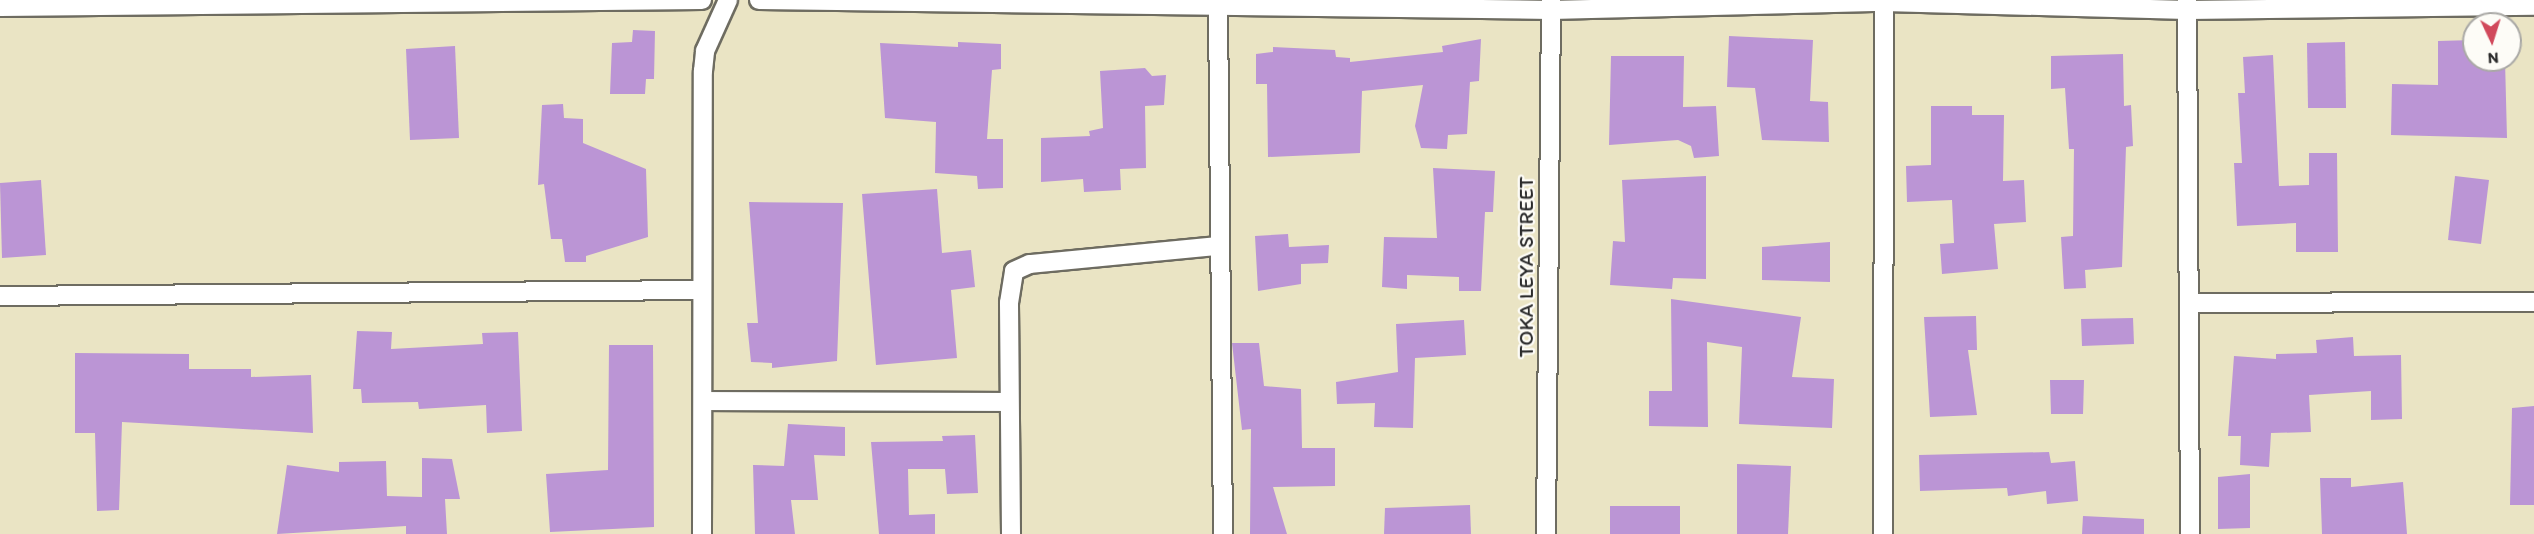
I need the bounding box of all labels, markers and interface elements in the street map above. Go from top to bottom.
north arrow [2462,12,2522,72]
text: N [2487,49,2499,68]
street label: TOKA LEYA STREET [1513,176,1539,358]

